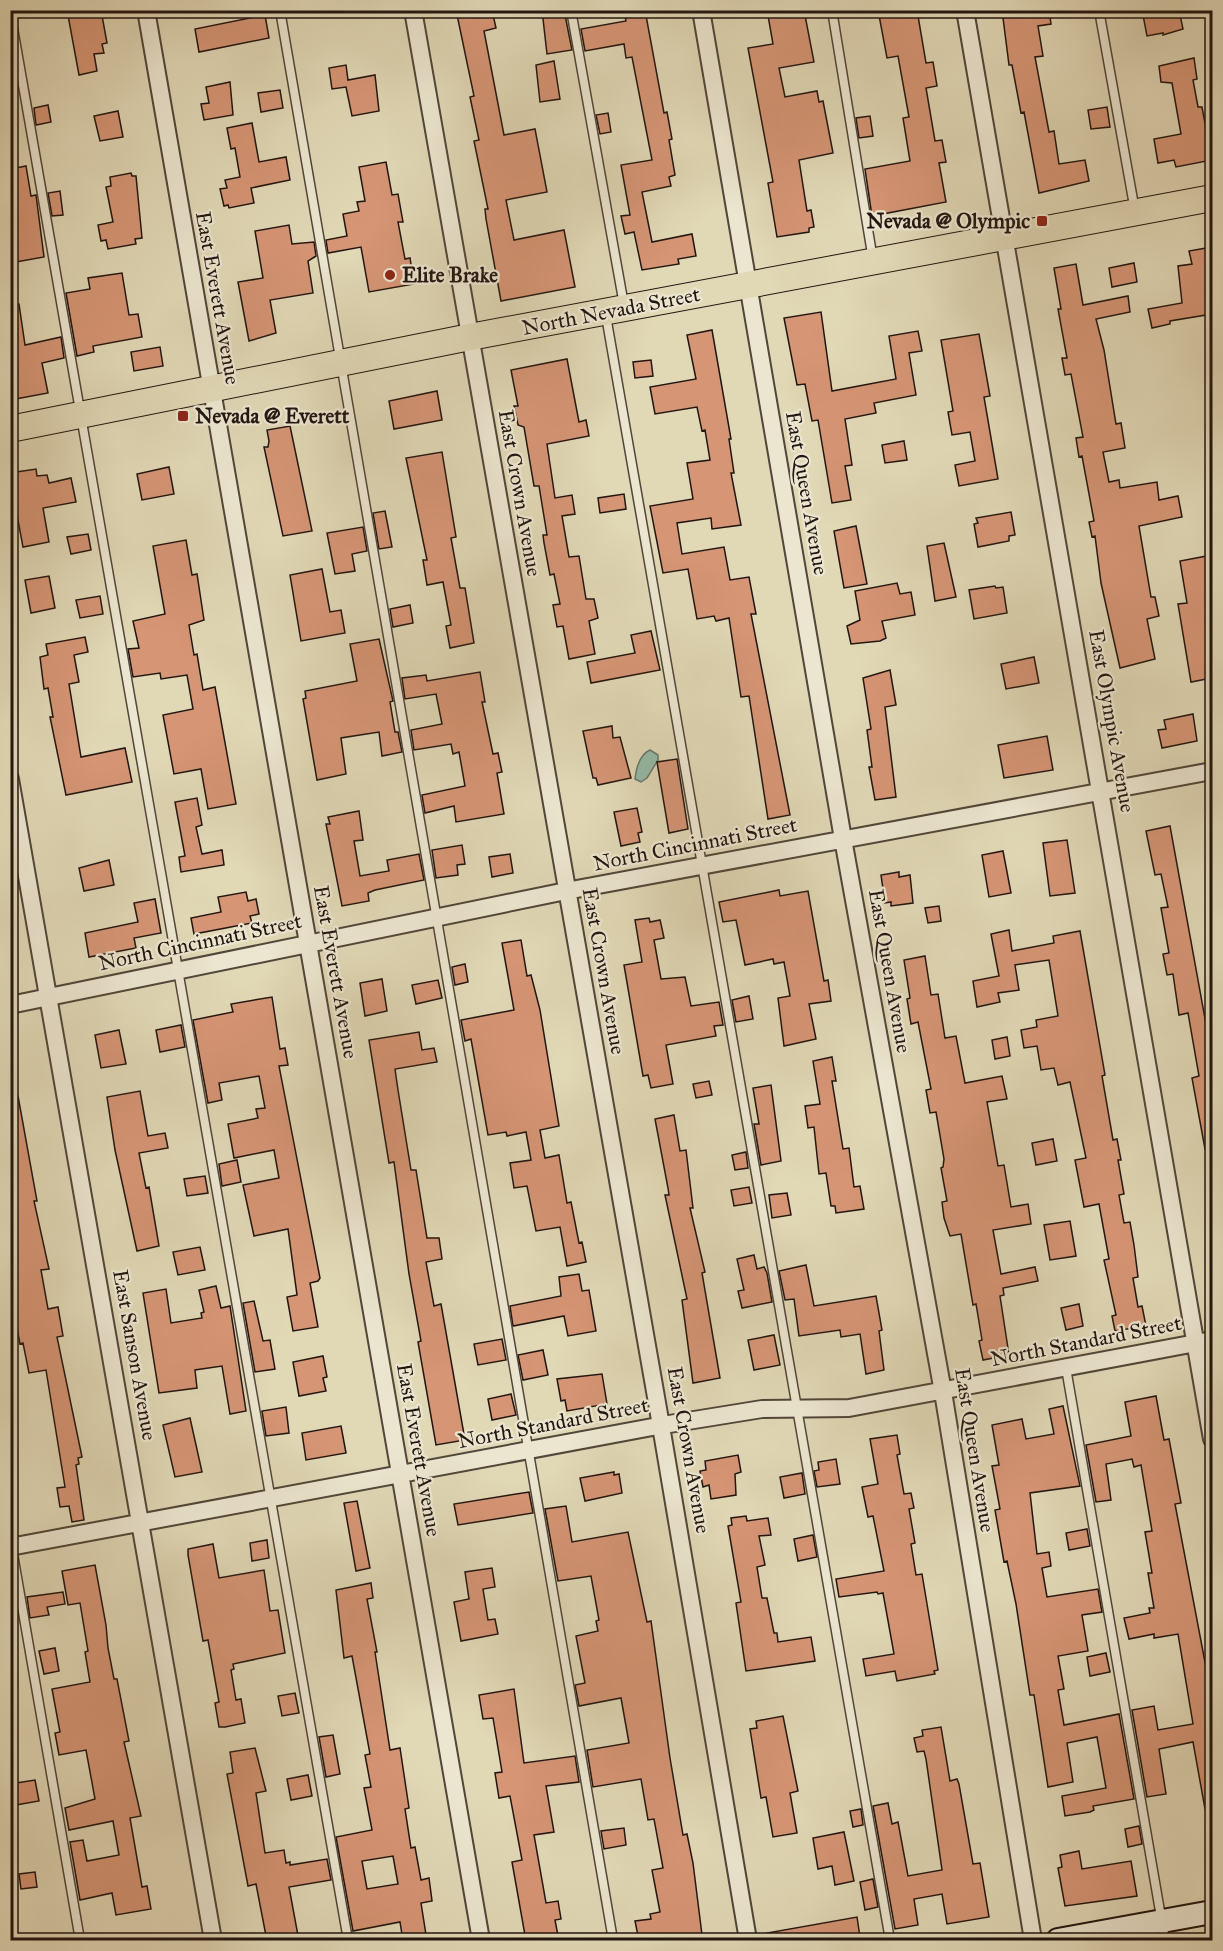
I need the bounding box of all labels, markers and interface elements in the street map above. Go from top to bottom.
place label: Nevada @ Olympic [866,208,1030,234]
street label: East Everett Avenue [190,209,246,387]
marker: Nevada @ Olympic [1035,214,1049,228]
place label: Elite Brake [402,262,498,288]
marker: Elite Brake [383,268,397,282]
street label: North Nevada Street [520,281,703,341]
place label: Nevada @ Everett [195,403,350,429]
street label: East Crown Avenue [493,408,548,579]
marker: Nevada @ Everett [176,409,190,423]
street label: East Queen Avenue [780,409,834,577]
street label: East Olympic Avenue [1083,628,1141,815]
street label: North Cincinnati Street [591,811,800,877]
street label: East Everett Avenue [308,883,364,1061]
street label: East Crown Avenue [577,886,632,1057]
street label: East Queen Avenue [863,887,917,1055]
street label: North Cincinnati Street [96,908,305,976]
street label: East Sanson Avenue [107,1267,163,1443]
street label: North Standard Street [988,1310,1184,1372]
street label: East Everett Avenue [391,1361,447,1539]
street label: East Crown Avenue [662,1365,717,1536]
street label: East Queen Avenue [949,1366,1001,1534]
street label: North Standard Street [455,1392,651,1454]

